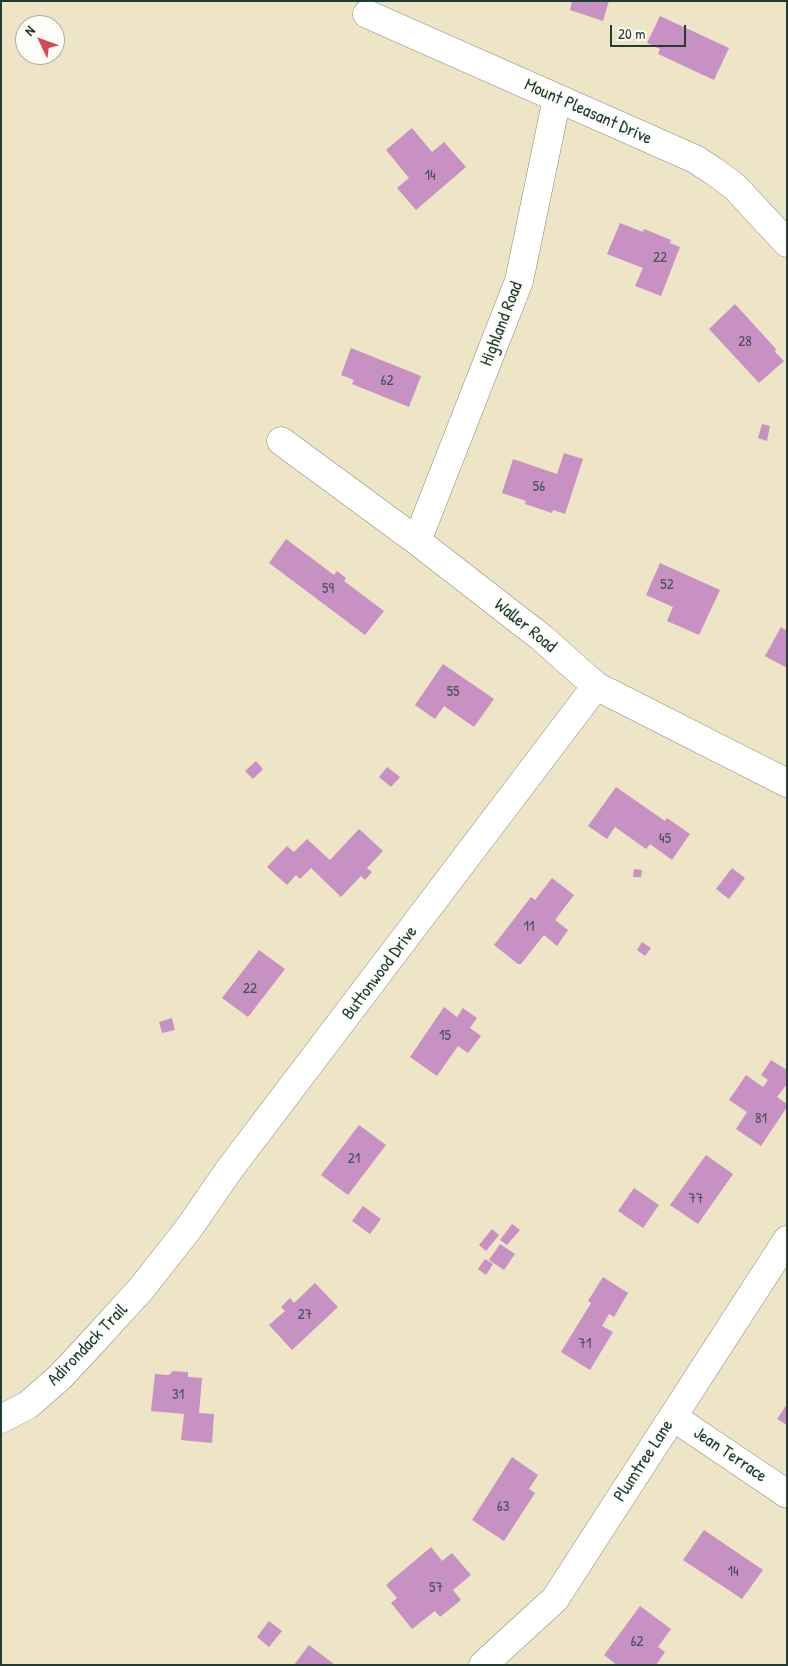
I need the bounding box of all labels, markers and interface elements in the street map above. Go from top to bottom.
north arrow [15,15,65,65]
scale bar [613,15,689,47]
text: N [20,21,39,39]
text: 20 m [618,23,645,44]
street label: Mount Pleasant Drive [521,74,655,150]
house number: 14 [424,167,436,185]
house number: 22 [653,249,667,267]
street label: Highland Road [476,279,528,369]
house number: 28 [738,333,752,351]
house number: 62 [380,372,394,390]
house number: 56 [533,478,545,496]
house number: 52 [660,576,674,594]
house number: 59 [322,580,334,598]
street label: Waller Road [490,594,560,658]
house number: 55 [447,683,459,701]
house number: 45 [659,830,671,848]
house number: 11 [524,918,534,936]
street label: Buttonwood Drive [338,922,422,1024]
house number: 22 [243,980,257,998]
house number: 15 [439,1027,451,1045]
house number: 81 [755,1110,767,1128]
house number: 21 [348,1150,360,1168]
house number: 77 [689,1190,703,1208]
street label: Adirondack Trail [43,1299,133,1391]
house number: 27 [298,1306,312,1324]
house number: 71 [579,1335,591,1353]
house number: 31 [172,1386,184,1404]
street label: Plumtree Lane [609,1416,679,1506]
street label: Jean Terrace [689,1423,771,1487]
house number: 63 [497,1498,509,1516]
house number: 14 [727,1563,739,1581]
house number: 57 [429,1579,443,1597]
house number: 62 [630,1633,644,1651]

